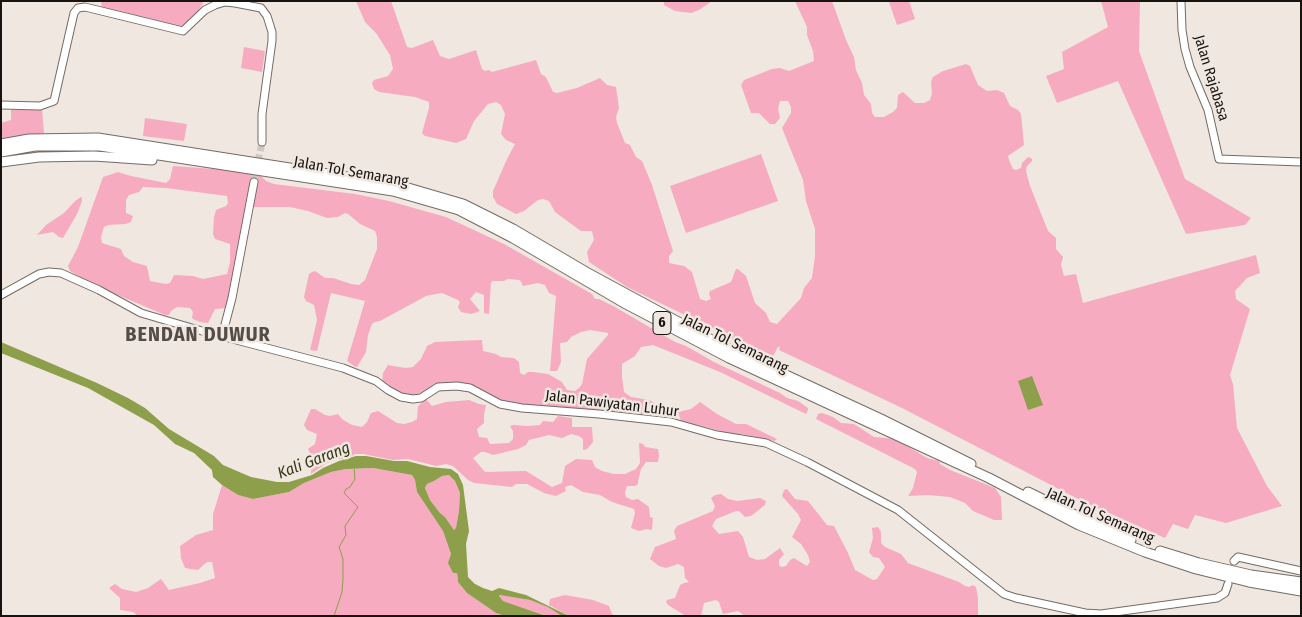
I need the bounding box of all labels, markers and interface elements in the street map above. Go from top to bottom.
street label: Jalan Rajabasa [1189,33,1233,123]
street label: Jalan Tol Semarang [292,153,410,191]
street label: Jalan Tol Semarang [679,310,791,378]
road number: 6 [653,312,671,334]
district label: BENDAN DUWUR [124,323,272,347]
street label: Jalan Pawiyatan Luhur [544,387,680,421]
water label: Kali Garang [275,438,353,484]
street label: Jalan Tol Semarang [1043,484,1157,548]

